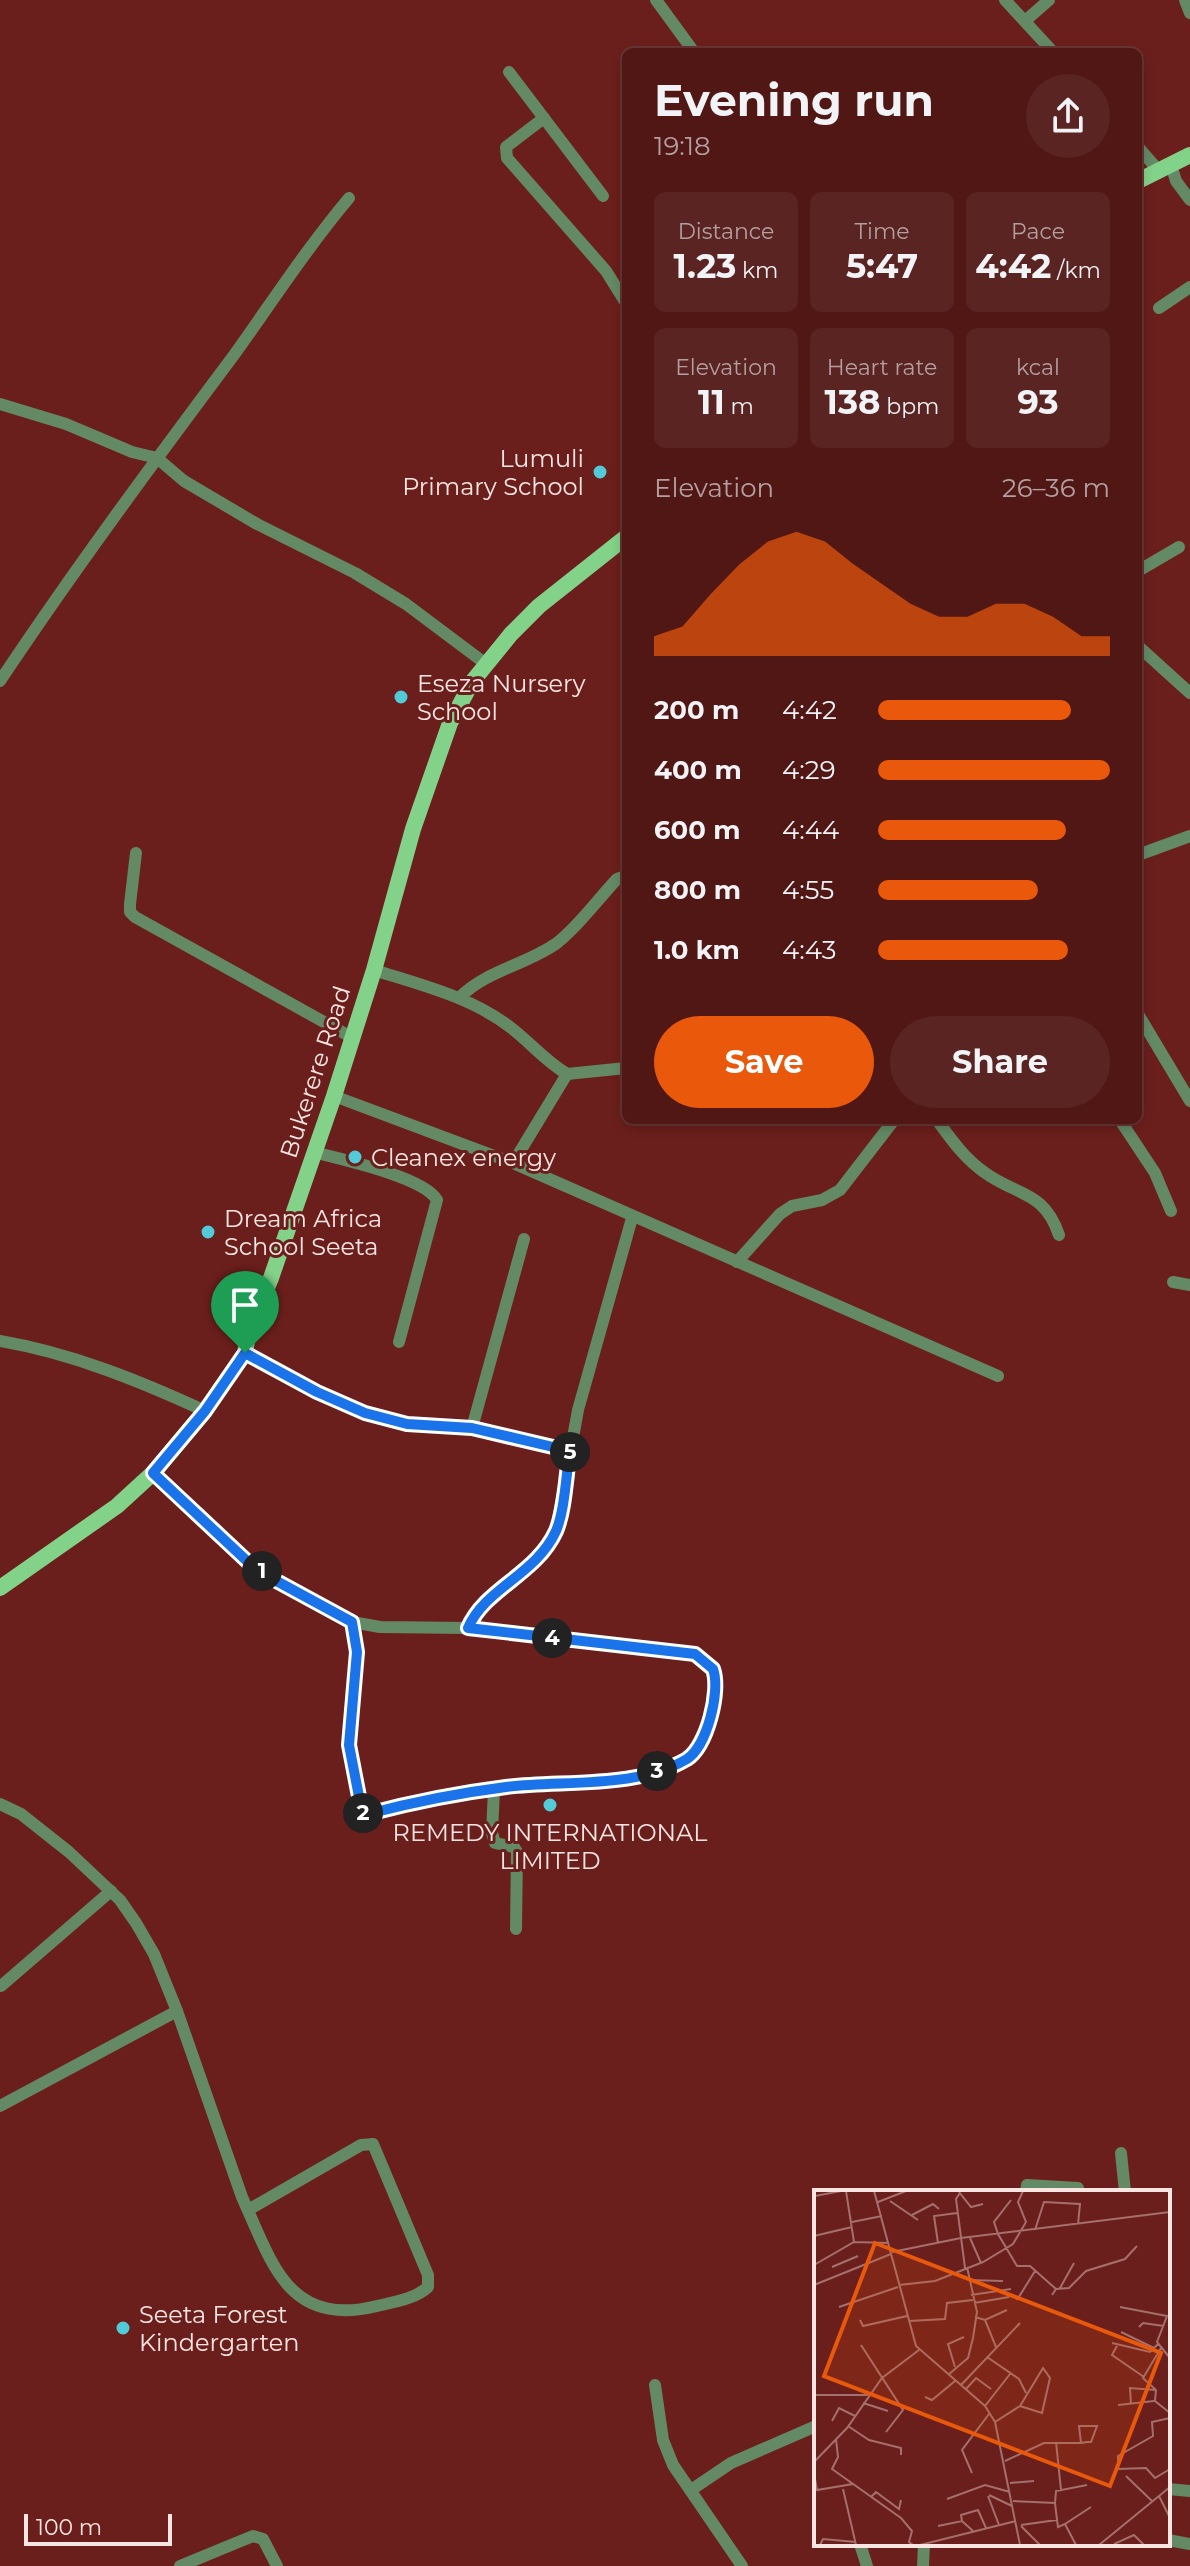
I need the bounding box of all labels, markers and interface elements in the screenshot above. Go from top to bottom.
text: Evening run [654,73,934,127]
button: share [1026,74,1110,158]
text: 19:18 [654,130,711,162]
text: Distance [678,218,774,245]
text: Time [854,218,910,245]
text: Pace [1011,218,1065,245]
text: 1.23 [674,245,736,287]
text: 5:47 [846,245,918,287]
text: 4:42 [975,245,1051,287]
text: km [736,257,778,284]
text: /km [1051,257,1101,284]
text: Elevation [675,354,777,381]
text: Heart rate [827,354,937,381]
text: kcal [1016,354,1060,381]
text: 11 [698,381,725,423]
text: 138 [825,381,880,423]
text: 93 [1017,381,1059,423]
text: m [725,393,754,420]
text: bpm [880,393,939,420]
place label: Lumuli Primary School [402,444,584,501]
marker: Lumuli Primary School [591,463,609,481]
text: Elevation [654,472,774,504]
text: 26–36 m [1002,472,1110,504]
place label: Eseza Nursery School [417,669,586,726]
marker: Eseza Nursery School [392,688,410,706]
text: 200 m [654,694,739,726]
text: 4:42 [782,694,837,726]
text: 400 m [654,754,742,786]
text: 4:29 [782,754,835,786]
text: 600 m [654,814,741,846]
text: 4:44 [782,814,839,846]
text: 800 m [654,874,741,906]
text: 4:55 [782,874,834,906]
text: 1.0 km [654,934,740,966]
text: 4:43 [782,934,836,966]
street label: Bukerere Road [274,982,356,1162]
button: Save [654,1016,874,1108]
button: Share [890,1016,1110,1108]
place label: Cleanex energy [371,1143,556,1172]
marker: Cleanex energy [346,1148,364,1166]
place label: Dream Africa School Seeta [224,1204,382,1261]
marker: Dream Africa School Seeta [199,1223,217,1241]
pin [211,1271,279,1353]
icon: arrive [223,1283,267,1327]
pin: 5 [550,1432,590,1472]
text: 5 [563,1438,577,1465]
pin: 1 [242,1551,282,1591]
text: 1 [258,1557,266,1584]
pin: 4 [532,1618,572,1658]
text: 4 [544,1624,560,1651]
pin: 3 [637,1751,677,1791]
text: 3 [650,1757,664,1784]
pin: 2 [343,1793,383,1833]
marker: REMEDY INTERNATIONAL LIMITED [541,1796,559,1814]
text: 2 [357,1799,369,1826]
place label: REMEDY INTERNATIONAL LIMITED [393,1818,707,1875]
inset map [814,2190,1170,2546]
place label: Seeta Forest Kindergarten [139,2300,299,2357]
marker: Seeta Forest Kindergarten [114,2319,132,2337]
scale bar [24,2510,172,2546]
text: 100 m [36,2514,102,2541]

